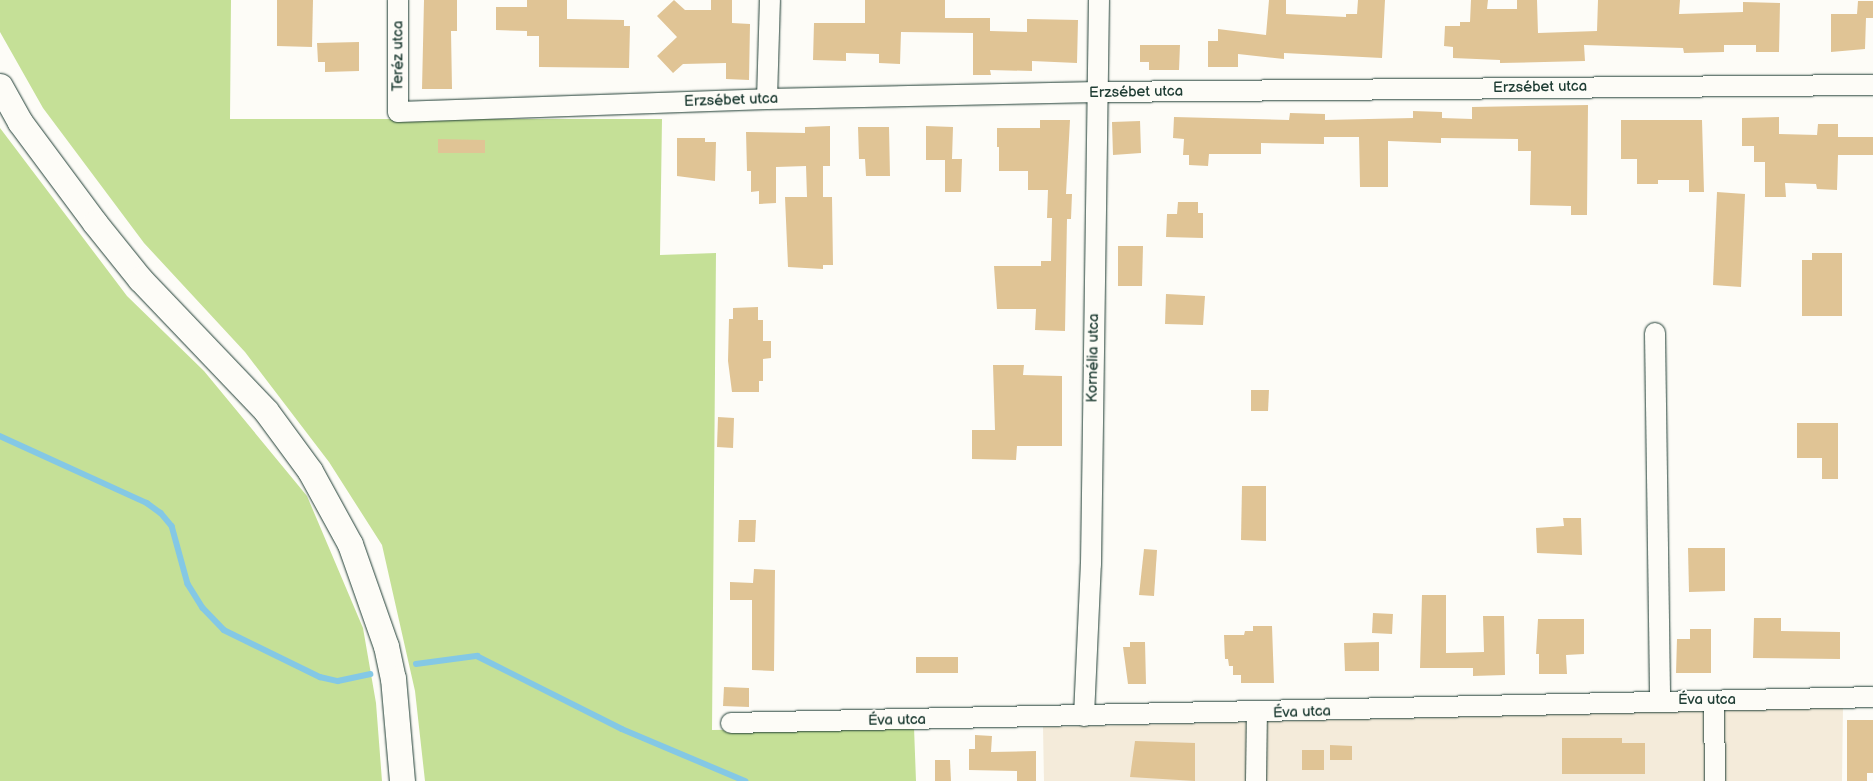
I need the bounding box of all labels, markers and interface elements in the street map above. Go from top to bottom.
street label: Teréz utca [389,21,407,91]
street label: Erzsébet utca [1493,77,1587,97]
street label: Erzsébet utca [1089,82,1183,102]
street label: Erzsébet utca [684,89,778,111]
street label: Kornélia utca [1083,313,1103,403]
street label: Éva utca [1678,691,1736,709]
street label: Éva utca [1273,702,1331,722]
street label: Éva utca [868,710,926,730]

